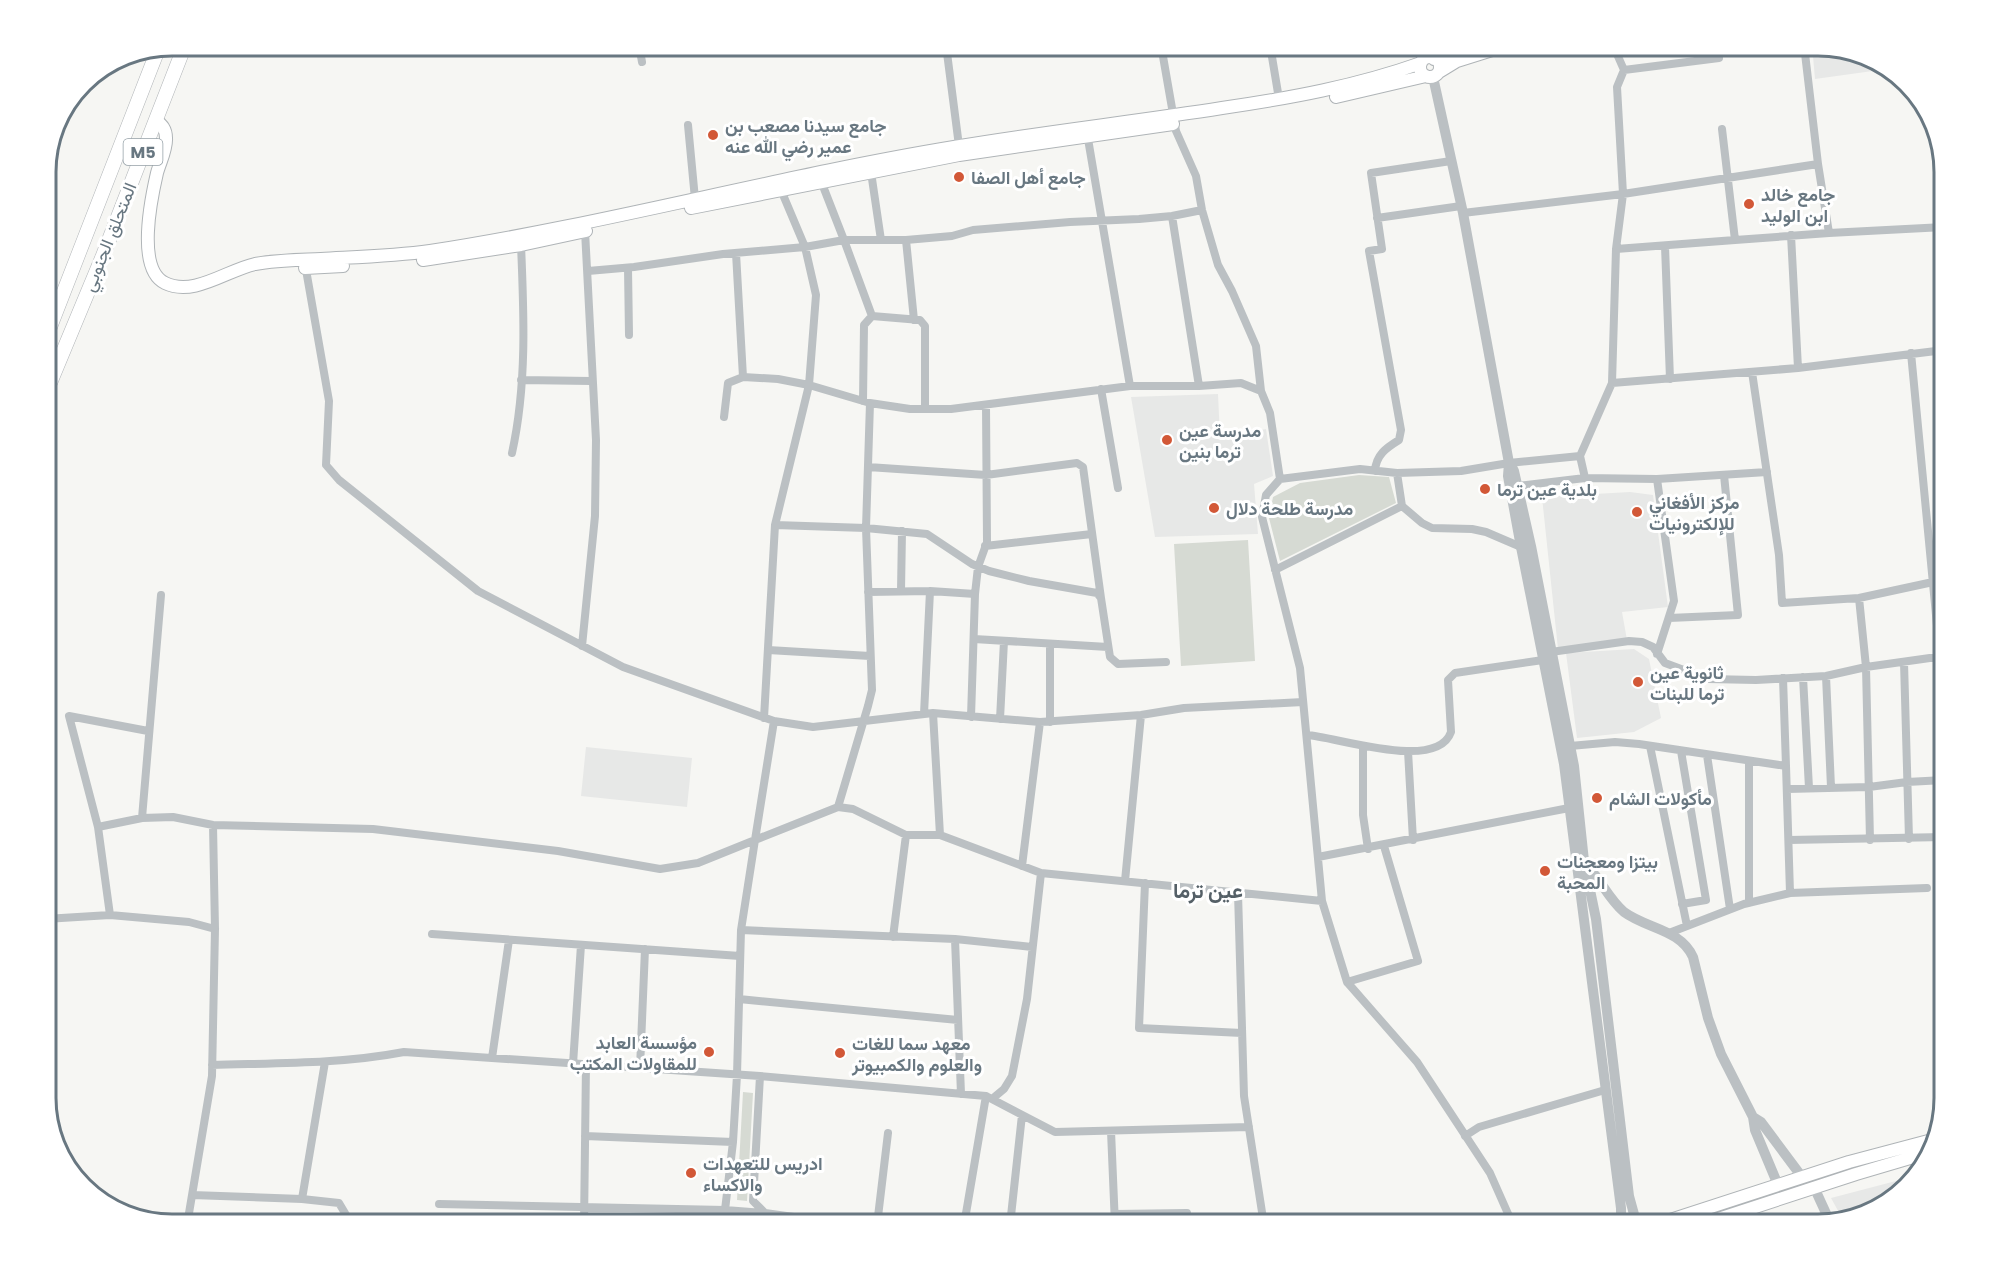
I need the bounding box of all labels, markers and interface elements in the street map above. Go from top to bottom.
place label: جامع سيدنا مصعب بن عمير رضي الله عنه [725,113,886,162]
marker: جامع سيدنا مصعب بن عمير رضي الله عنه [706,128,720,142]
road number: M5 [124,139,162,165]
place label: جامع أهل الصفا [971,165,1086,190]
marker: جامع أهل الصفا [952,170,966,184]
street label: المتحلق الجنوبي [76,179,145,296]
place label: جامع خالد ابن الوليد [1761,182,1835,228]
marker: جامع خالد ابن الوليد [1742,197,1756,211]
place label: مدرسة عين ترما بنين [1179,418,1262,464]
marker: مدرسة عين ترما بنين [1160,433,1174,447]
place label: بلدية عين ترما [1497,477,1597,502]
marker: بلدية عين ترما [1478,482,1492,496]
place label: مركز الأفغاني للإلكترونيات [1649,490,1740,536]
place label: مدرسة طلحة دلال [1226,496,1353,521]
marker: مدرسة طلحة دلال [1207,501,1221,515]
marker: مركز الأفغاني للإلكترونيات [1630,505,1644,519]
place label: ثانوية عين ترما للبنات [1650,660,1725,706]
marker: ثانوية عين ترما للبنات [1631,675,1645,689]
place label: مأكولات الشام [1609,786,1712,811]
marker: مأكولات الشام [1590,791,1604,805]
place label: بيتزا ومعجنات المحبة [1557,849,1658,895]
marker: بيتزا ومعجنات المحبة [1538,864,1552,878]
district label: عين ترما [1173,876,1243,905]
place label: مؤسسة العابد للمقاولات المكتب [570,1030,697,1076]
place label: معهد سما للغات والعلوم والكمبيوتر [851,1031,982,1077]
marker: مؤسسة العابد للمقاولات المكتب [702,1045,716,1059]
marker: معهد سما للغات والعلوم والكمبيوتر [833,1046,847,1060]
place label: ادريس للتعهدات والاكساء [703,1151,823,1197]
marker: ادريس للتعهدات والاكساء [684,1166,698,1180]

